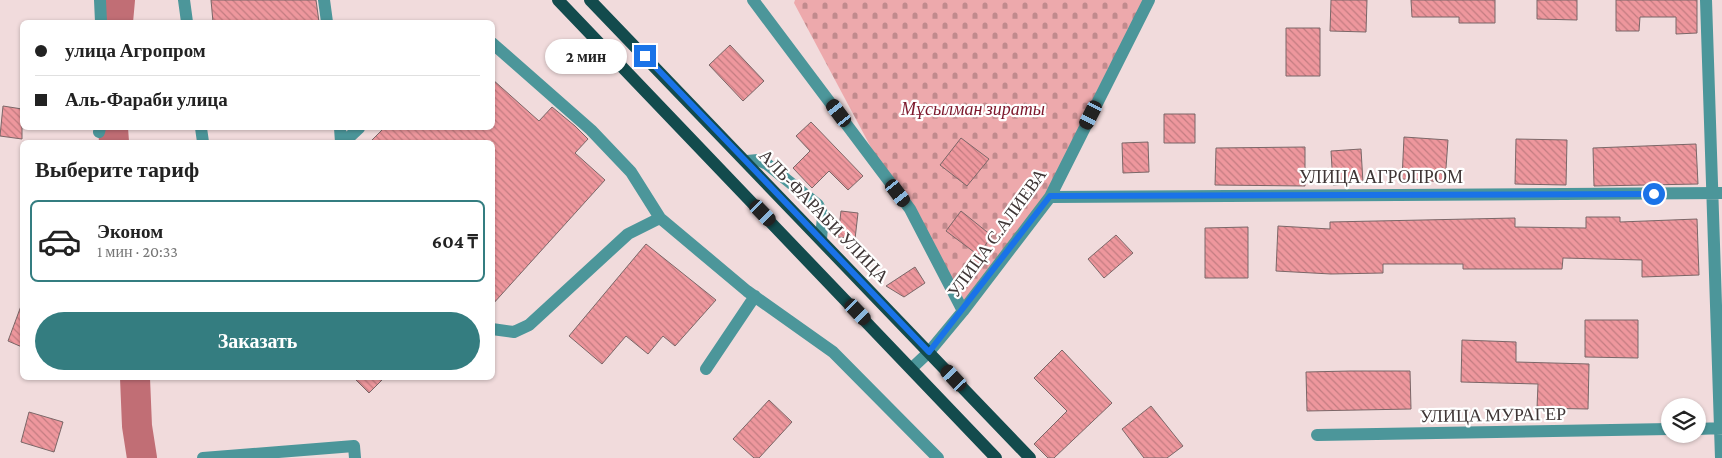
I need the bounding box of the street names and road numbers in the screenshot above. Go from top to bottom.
street label: АЛЬ-ФАРАБИ УЛИЦА [755,145,893,287]
street label: УЛИЦА С.АЛИЕВА [944,165,1050,301]
street label: УЛИЦА АГРОПРОМ [1299,167,1463,187]
street label: УЛИЦА МУРАГЕР [1420,404,1566,426]

